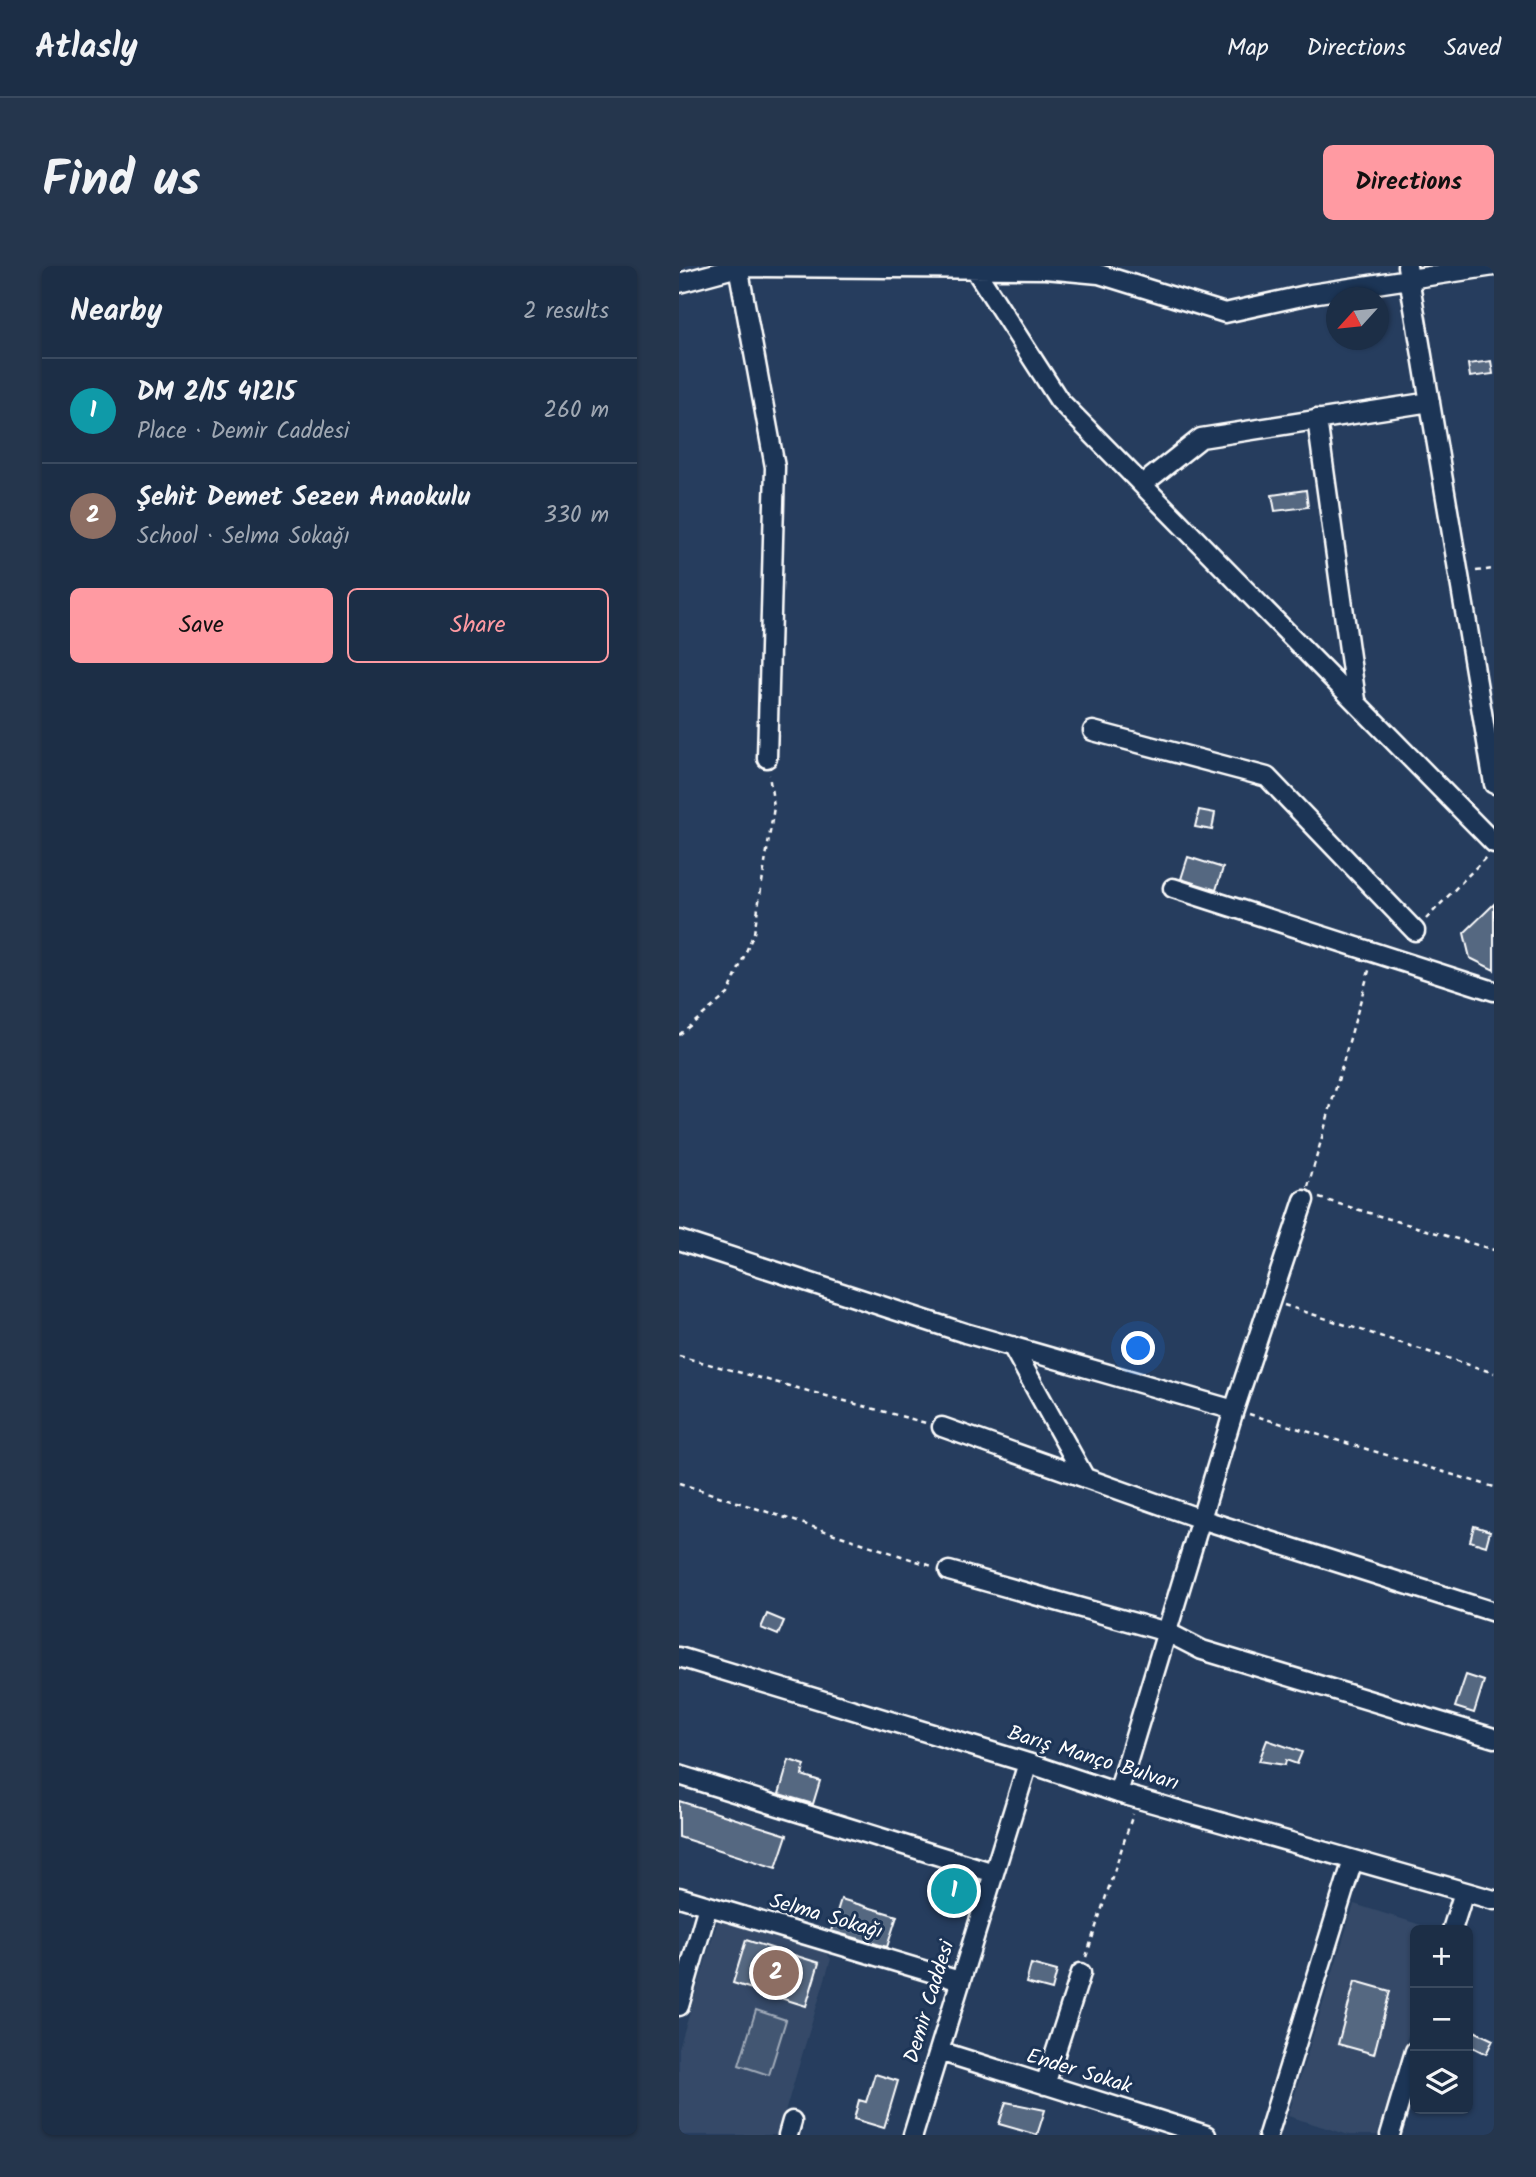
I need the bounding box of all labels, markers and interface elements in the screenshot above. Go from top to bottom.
text: Atlasly [35,22,138,75]
text: Map [1227,29,1269,68]
text: Directions [1307,29,1406,68]
text: Saved [1444,29,1501,68]
text: Find us [42,143,200,221]
button: Directions [1323,145,1494,220]
north arrow [1326,287,1389,350]
text: Nearby [70,288,162,336]
text: 2 results [523,294,609,330]
text: DM 2/15 41215 [137,372,296,414]
text: 1 [90,393,96,429]
text: 260 m [544,393,609,429]
text: Place · Demir Caddesi [137,414,349,450]
text: Şehit Demet Sezen Anaokulu [137,477,470,519]
text: 2 [86,498,100,534]
text: 330 m [544,498,609,534]
text: School · Selma Sokağı [137,519,350,555]
button: Save [70,588,333,663]
button: Share [347,588,609,663]
your location [1121,1331,1155,1365]
street label: Barış Manço Bulvarı [1003,1717,1183,1801]
pin: 1 [931,1865,977,1917]
street label: Selma Sokağı [765,1885,887,1949]
map controls [1410,1925,1473,2114]
button: + [1410,1925,1473,1988]
street label: Demir Caddesi [896,1936,965,2067]
pin: 2 [753,1947,799,1999]
button: − [1410,1988,1473,2051]
street label: Ender Sokak [1022,2040,1136,2104]
button: layers [1410,2051,1473,2114]

